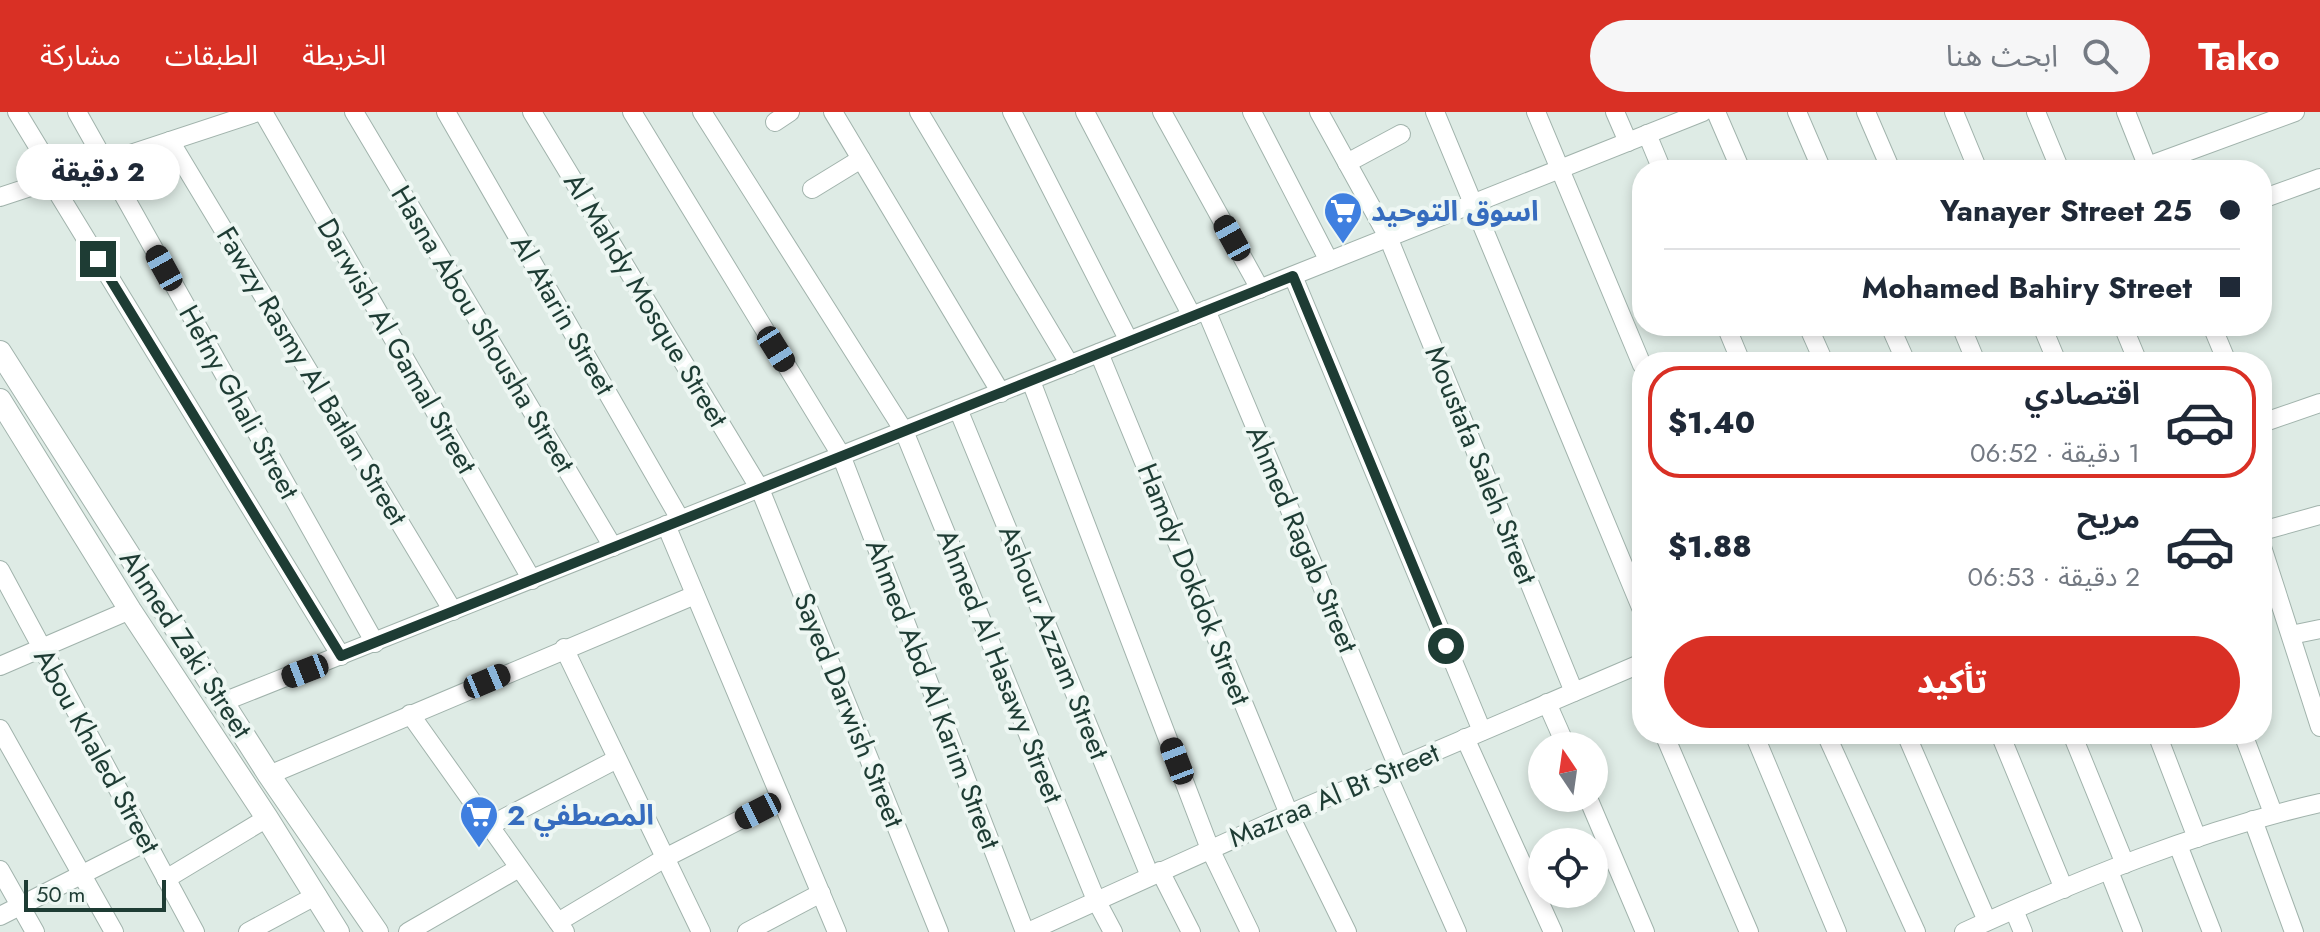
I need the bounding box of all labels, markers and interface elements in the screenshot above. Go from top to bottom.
search box [1590,20,2150,92]
text: Tako [2198,29,2280,84]
text: ابحث هنا [1946,34,2058,77]
icon: search [2078,34,2122,78]
text: مشاركة [40,35,121,76]
text: الطبقات [165,35,258,76]
text: الخريطة [302,35,386,76]
callout: 2 دقيقة [16,143,180,199]
text: 2 دقيقة [51,153,145,191]
street label: Al Mahdy Mosque Street [554,165,738,435]
street label: Hasna Abou Shousha Street [381,177,585,481]
text: 25 Yanayer Street [1940,189,2192,232]
supermarket icon: اسوق التوحيد [1322,190,1364,245]
place label: اسوق التوحيد [1371,191,1539,232]
street label: Darwish Al Gamal Street [307,211,487,482]
car [1210,211,1254,265]
street label: Fawzy Rasmy Al Batlan Street [206,219,418,533]
street label: Al Atarin Street [501,227,626,403]
route end [80,241,116,277]
car [142,241,186,295]
text: Mohamed Bahiry Street [1862,266,2192,309]
street label: Hefny Ghali Street [169,297,310,507]
car [753,322,799,376]
street label: Moustafa Saleh Street [1414,340,1548,590]
text: اقتصادي [2025,372,2140,415]
icon: car [2164,386,2236,458]
text: $1.40 [1668,401,1755,444]
street label: Ahmed Ragab Street [1236,419,1369,659]
text: 1 دقيقة · 06:52 [1970,434,2140,472]
street label: Hamdy Dokdok Street [1127,457,1261,711]
text: مريح [2077,496,2140,539]
icon: car [2164,510,2236,582]
street label: Ashour Azzam Street [988,519,1120,766]
street label: Ahmed Al Hasawy Street [926,523,1074,810]
text: $1.88 [1668,525,1752,568]
street label: Ahmed Abd Al Karim Street [855,533,1011,855]
street label: Ahmed Zaki Street [110,542,263,747]
text: 2 دقيقة · 06:53 [1968,558,2140,596]
street label: Sayed Darwish Street [783,587,915,834]
route start [1428,628,1464,664]
button: تأكيد [1664,636,2240,728]
street label: Abou Khaled Street [24,641,171,861]
car [278,651,332,691]
car [460,661,514,701]
street label: Mazraa Al Bt Street [1223,732,1446,858]
north arrow [1528,732,1608,812]
map controls [1528,732,1608,908]
car [1157,734,1197,788]
car [731,789,785,833]
supermarket icon: المصطفي 2 [458,794,500,849]
place label: المصطفي 2 [507,795,654,837]
button: locate [1528,828,1608,908]
scale bar [24,876,166,912]
text: 50 m [36,878,85,910]

